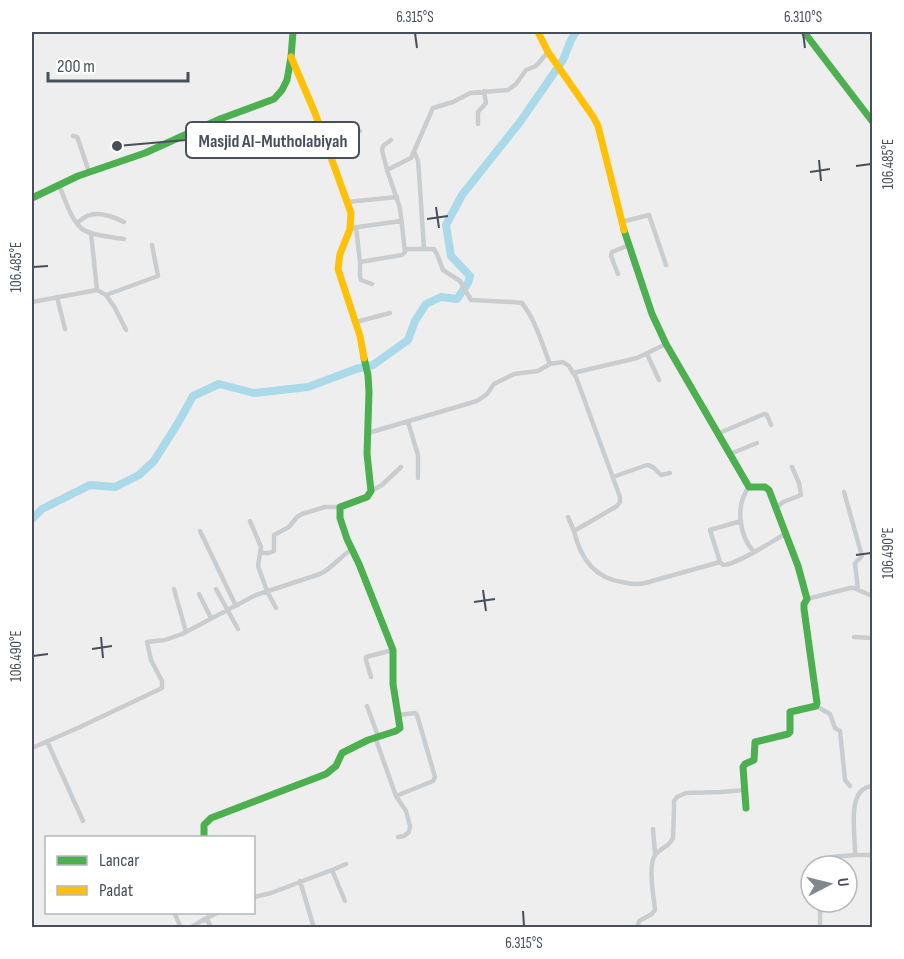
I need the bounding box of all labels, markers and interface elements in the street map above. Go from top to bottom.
text: 6.315°S [396,8,434,27]
text: 6.310°S [784,8,822,27]
scale bar [48,45,188,83]
text: 200 m [57,56,95,77]
callout: Masjid Al-Mutholabiyah [186,122,359,158]
text: Masjid Al-Mutholabiyah [199,131,347,152]
text: 106.485°E [879,139,898,189]
text: 106.485°E [7,242,26,292]
text: 106.490°E [879,527,898,579]
text: 106.490°E [7,630,26,682]
legend [45,836,255,914]
text: Lancar [99,850,139,871]
north arrow [799,854,859,914]
text: U [832,877,852,888]
text: Padat [99,880,134,901]
text: 6.315°S [505,934,543,953]

